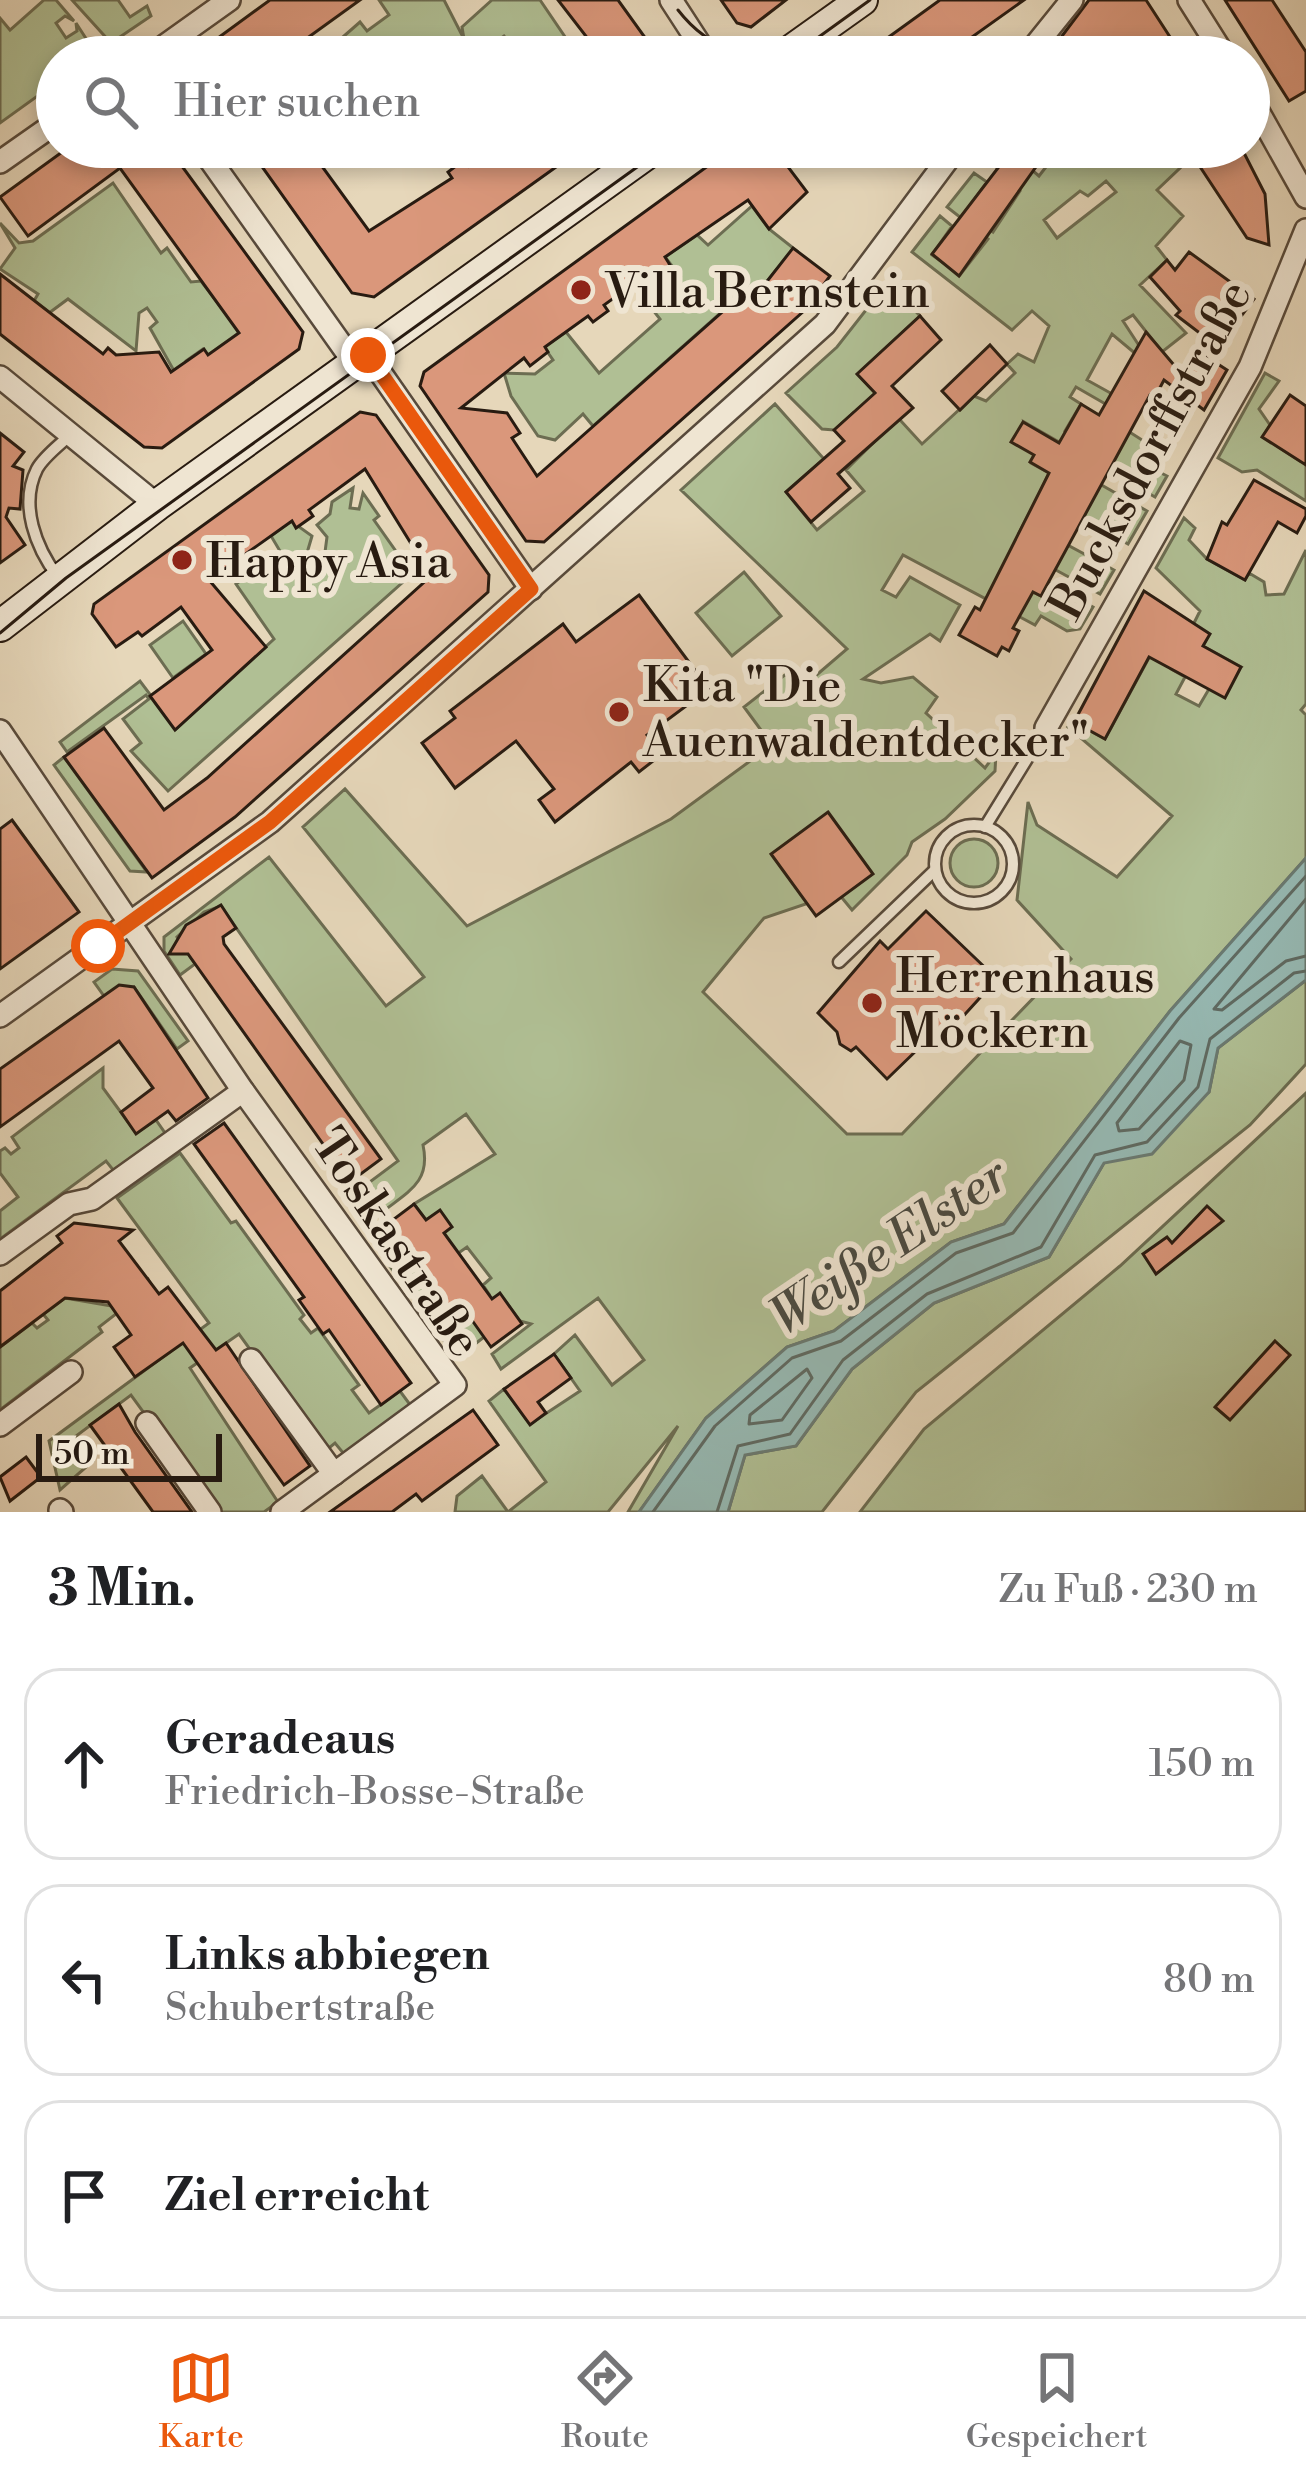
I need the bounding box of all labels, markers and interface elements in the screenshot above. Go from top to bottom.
search box [36,36,1270,168]
icon: search [78,69,144,135]
text: Hier suchen [174,74,420,131]
place label: Villa Bernstein [604,263,930,323]
street label: Bucksdorffstraße [1037,271,1266,631]
marker: Villa Bernstein [568,277,594,303]
route end [341,328,395,382]
place label: Happy Asia [206,533,451,593]
marker: Happy Asia [169,547,195,573]
place label: Kita "Die Auenwaldentdecker" [642,657,1089,772]
marker: Kita "Die Auenwaldentdecker" [606,699,632,725]
route start [71,919,125,973]
place label: Herrenhaus Möckern [896,948,1155,1063]
marker: Herrenhaus Möckern [859,990,885,1016]
street label: Toskastraße [297,1118,494,1369]
water label: Weiße Elster [758,1144,1022,1350]
scale bar [36,1428,222,1481]
text: 50 m [54,1434,130,1475]
text: 3 Min. [48,1558,196,1622]
text: Zu Fuß · 230 m [999,1566,1258,1615]
text: Geradeaus [165,1711,395,1768]
icon: ahead [51,1731,117,1797]
text: 150 m [1149,1740,1255,1789]
text: Friedrich-Bosse-Straße [165,1768,585,1817]
text: Links abbiegen [165,1927,490,1984]
icon: left [51,1947,117,2013]
text: 80 m [1163,1956,1255,2005]
text: Schubertstraße [165,1984,435,2033]
icon: arrive [51,2163,117,2229]
text: Ziel erreicht [165,2168,429,2225]
tab: Karte [159,2345,244,2458]
tab: Route [561,2345,649,2458]
tab: Gespeichert [966,2345,1148,2458]

